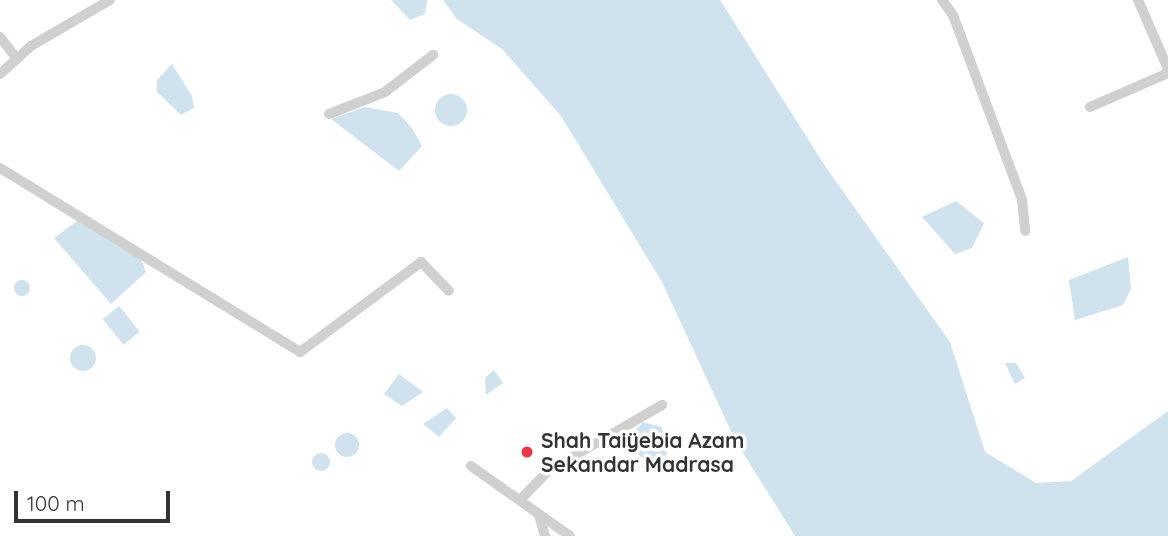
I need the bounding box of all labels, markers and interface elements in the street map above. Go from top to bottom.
place label: Shah Taiÿebia Azam Sekandar Madrasa [541,427,744,477]
marker: Shah Taiÿebia Azam Sekandar Madrasa [519,444,535,460]
scale bar [18,476,173,520]
text: 100 m [27,490,85,516]

